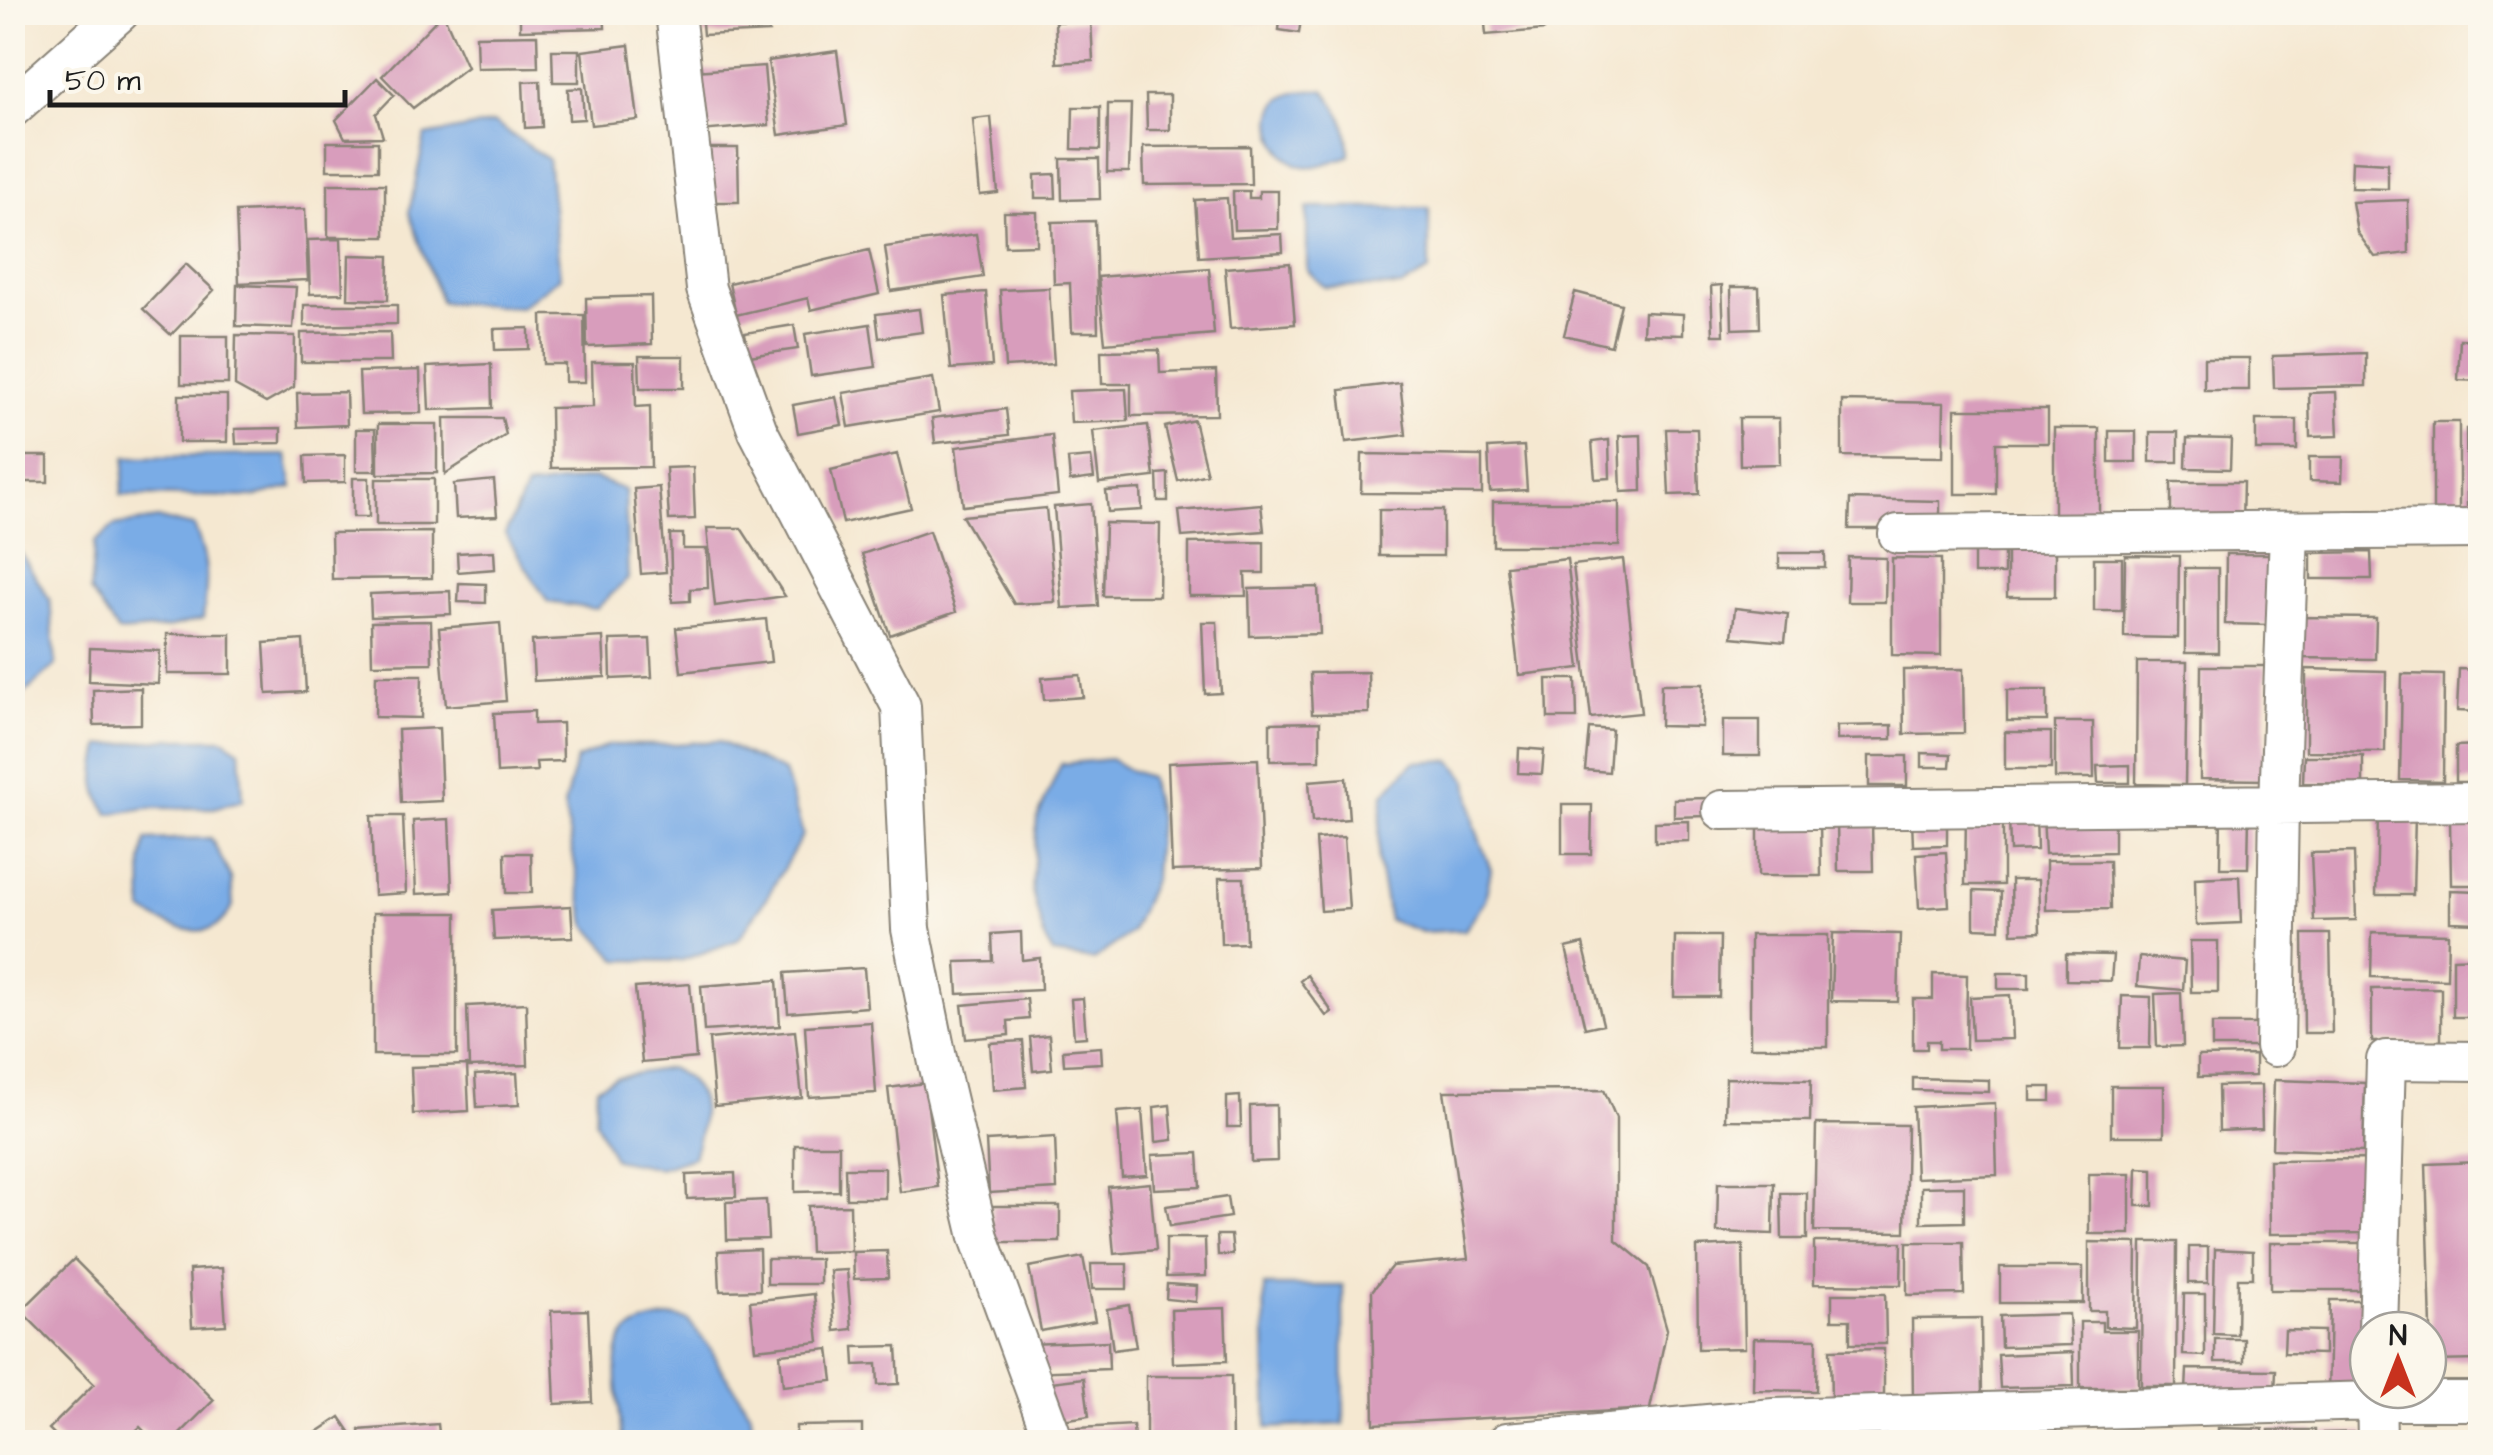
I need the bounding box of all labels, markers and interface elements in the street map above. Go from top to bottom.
scale bar [50,45,345,107]
text: 50 m [65,60,141,102]
north arrow [2348,1310,2448,1410]
text: N [2389,1317,2407,1356]

